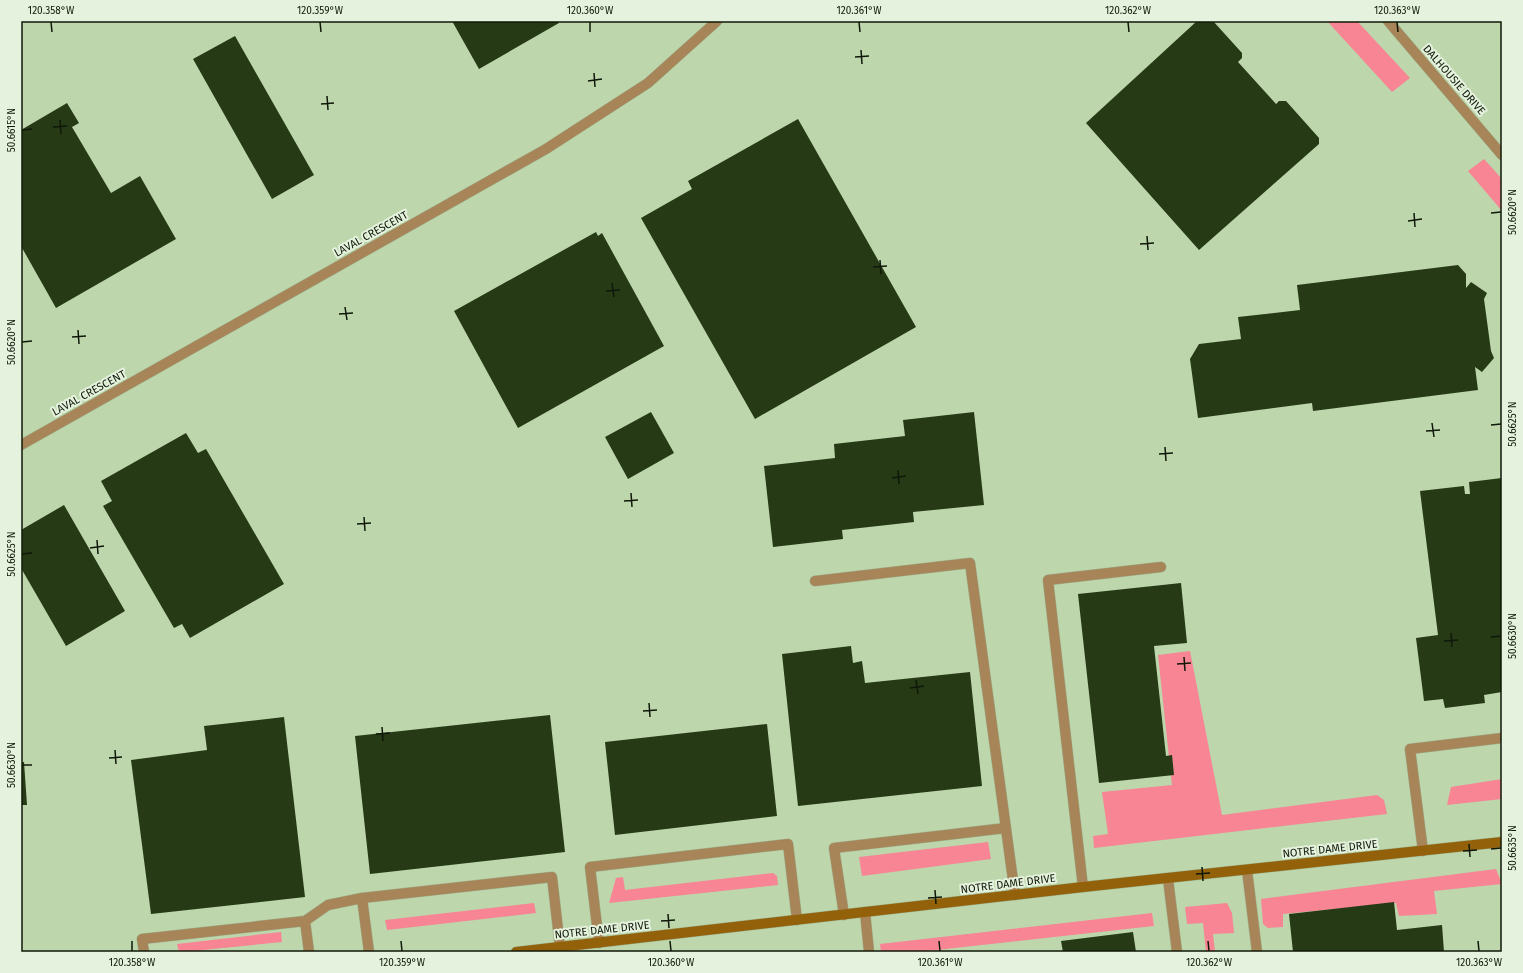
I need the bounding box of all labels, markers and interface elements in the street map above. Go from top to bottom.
text: 120.358°W [28,5,75,17]
text: 120.359°W [297,5,344,17]
text: 120.360°W [567,5,614,17]
text: 120.361°W [837,5,882,17]
text: 120.362°W [1105,5,1152,17]
text: 120.363°W [1374,5,1421,17]
street label: DALHOUSIE DRIVE [1420,42,1488,118]
text: 50.6615°N [6,108,18,152]
text: 50.6620°N [1507,189,1519,235]
street label: LAVAL CRESCENT [332,208,410,260]
text: 50.6620°N [6,319,18,365]
street label: LAVAL CRESCENT [50,367,128,419]
text: 50.6625°N [1507,401,1519,447]
text: 50.6625°N [6,531,18,577]
text: 50.6630°N [1507,613,1519,659]
text: 50.6630°N [6,742,18,788]
text: 50.6635°N [1507,825,1519,871]
street label: NOTRE DAME DRIVE [1282,838,1378,860]
street label: NOTRE DAME DRIVE [960,872,1056,896]
street label: NOTRE DAME DRIVE [554,919,650,941]
text: 120.358°W [109,957,156,969]
text: 120.359°W [379,957,426,969]
text: 120.360°W [648,957,695,969]
text: 120.361°W [918,957,963,969]
text: 120.362°W [1186,957,1233,969]
text: 120.363°W [1456,957,1503,969]

